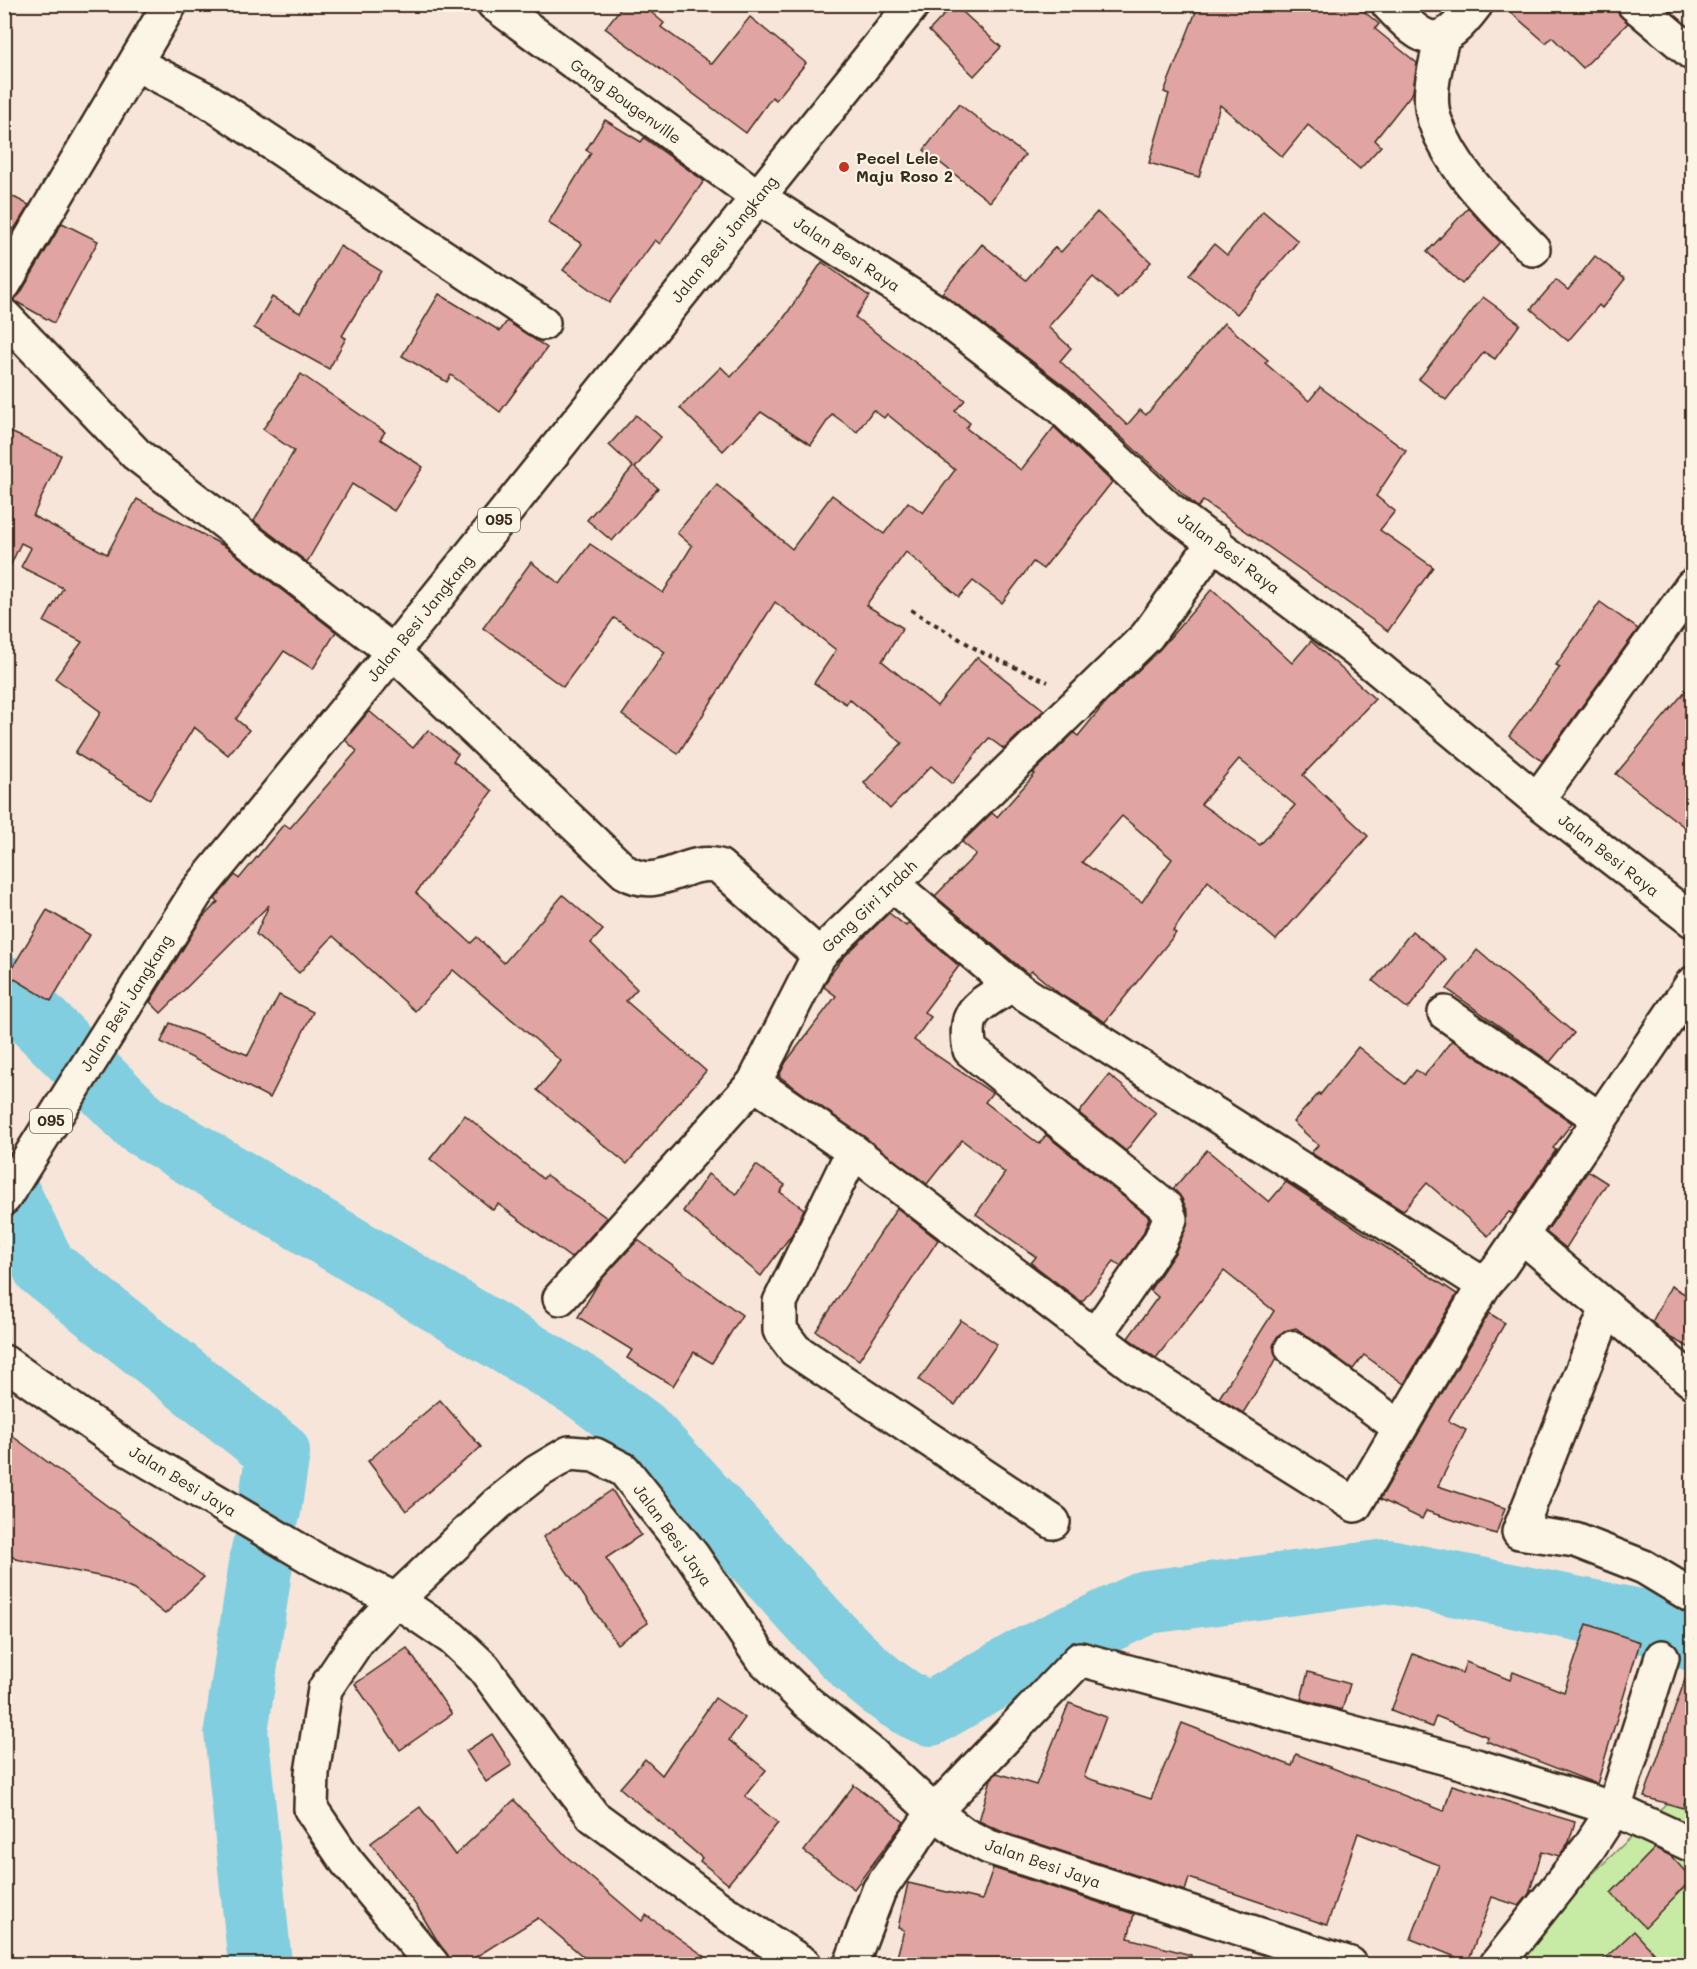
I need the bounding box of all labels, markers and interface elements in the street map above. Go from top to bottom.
street label: Gang Bougenville [566,53,686,148]
place label: Pecel Lele Maju Roso 2 [856,147,953,186]
marker: Pecel Lele Maju Roso 2 [837,160,851,174]
street label: Jalan Besi Jangkang [666,171,781,307]
street label: Jalan Besi Raya [790,211,905,296]
street label: Jalan Besi Raya [1174,507,1285,598]
road number: 095 [478,508,520,532]
street label: Jalan Besi Jangkang [362,550,477,686]
street label: Jalan Besi Raya [1554,808,1664,901]
street label: Gang Giri Indah [816,855,921,957]
street label: Jalan Besi Jangkang [75,930,176,1075]
road number: 095 [30,1109,72,1133]
street label: Jalan Besi Jaya [126,1440,241,1521]
street label: Jalan Besi Jaya [629,1479,718,1590]
street label: Jalan Besi Jaya [982,1833,1104,1892]

